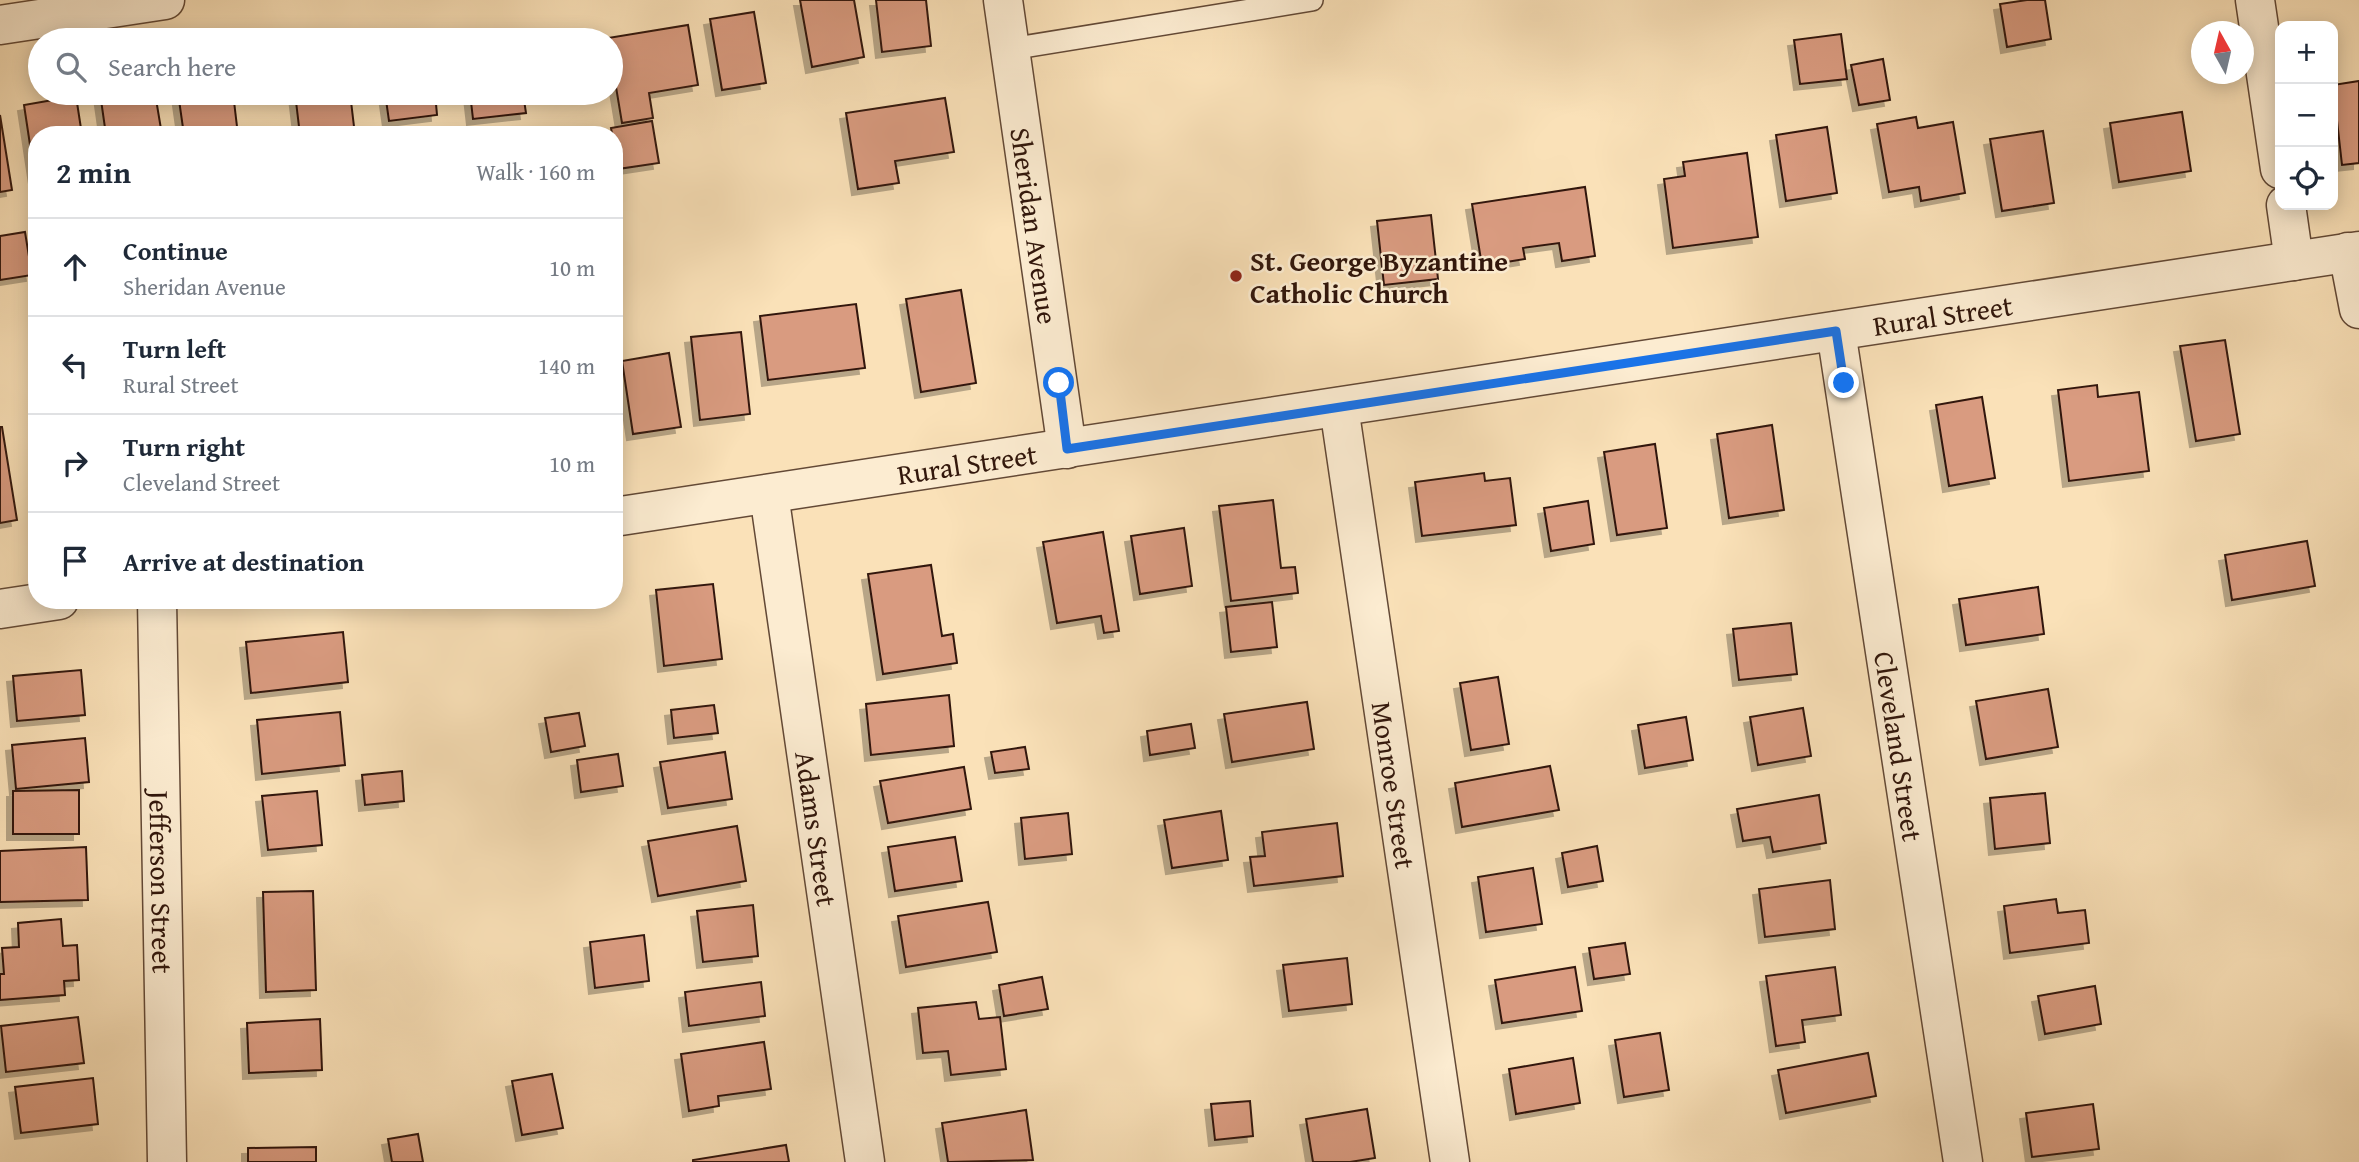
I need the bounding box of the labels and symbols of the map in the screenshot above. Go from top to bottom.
north arrow [2191,21,2254,84]
street label: Sheridan Avenue [1001,125,1069,327]
place label: St. George Byzantine Catholic Church [1250,240,1508,313]
marker: St. George Byzantine Catholic Church [1228,268,1244,284]
street label: Rural Street [1870,284,2015,345]
route start [1043,367,1074,398]
route end [1828,367,1859,398]
street label: Rural Street [894,432,1040,494]
street label: Cleveland Street [1865,648,1934,844]
street label: Monroe Street [1362,699,1427,871]
street label: Adams Street [786,748,848,909]
street label: Jefferson Street [140,787,184,974]

